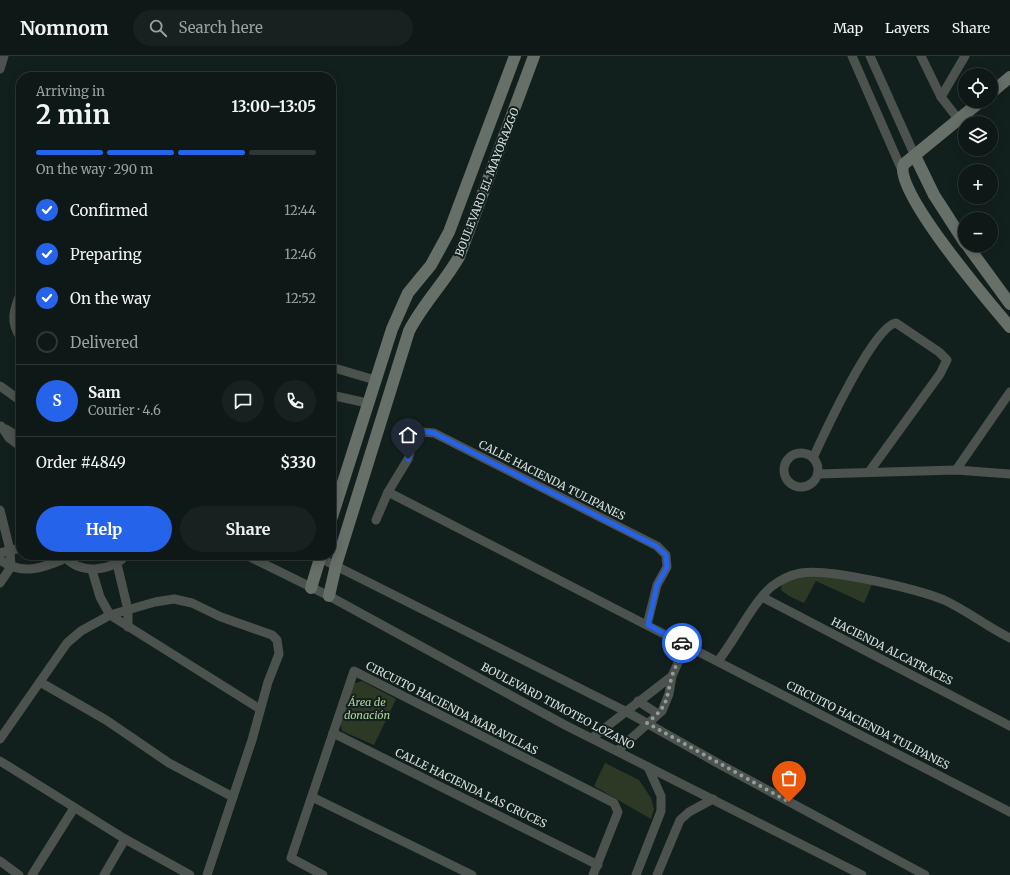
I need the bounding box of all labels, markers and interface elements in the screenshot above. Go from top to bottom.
search box [133,10,413,46]
text: Nomnom [20,16,109,40]
icon: search [147,17,169,39]
text: Search here [179,18,263,37]
text: Map [833,19,863,37]
text: Layers [885,19,930,37]
text: Share [952,19,990,37]
map controls [958,68,998,252]
button: locate [958,68,998,108]
text: Arriving in [36,83,105,100]
text: 13:00–13:05 [231,97,316,116]
text: 2 min [36,98,110,131]
street label: BOULEVARD EL MAYORAZGO [452,106,522,258]
button: layers [958,116,998,156]
text: On the way · 290 m [36,161,153,178]
button: + [958,164,998,204]
icon: check [36,199,58,221]
text: Confirmed [70,201,148,220]
text: 12:44 [284,202,316,219]
button: − [958,212,998,252]
icon: check [36,243,58,265]
text: Preparing [70,245,142,264]
text: 12:46 [285,246,316,263]
icon: check [36,287,58,309]
text: On the way [70,289,151,308]
text: 12:52 [285,290,316,307]
text: Delivered [70,333,138,352]
button: chat [222,380,264,422]
button: phone [274,380,316,422]
text: Sam [88,383,121,402]
text: S [52,391,62,410]
text: Courier · 4.6 [88,402,161,419]
pin [391,418,425,459]
icon: home [397,424,419,446]
street label: CALLE HACIENDA TULIPANES [476,437,628,523]
text: Order #4849 [36,453,126,472]
text: $330 [280,453,316,472]
button: Help [36,506,172,552]
button: Share [180,506,316,552]
street label: HACIENDA ALCATRACES [829,614,956,688]
courier [662,623,702,663]
icon: car [671,632,693,654]
street label: CIRCUITO HACIENDA MARAVILLAS [364,658,541,758]
street label: BOULEVARD TIMOTEO LOZANO [479,660,637,752]
street label: CIRCUITO HACIENDA TULIPANES [784,678,952,773]
park label: Área de donación [344,695,390,722]
street label: CALLE HACIENDA LAS CRUCES [393,745,550,831]
pin [772,761,806,802]
icon: bag [778,767,800,789]

